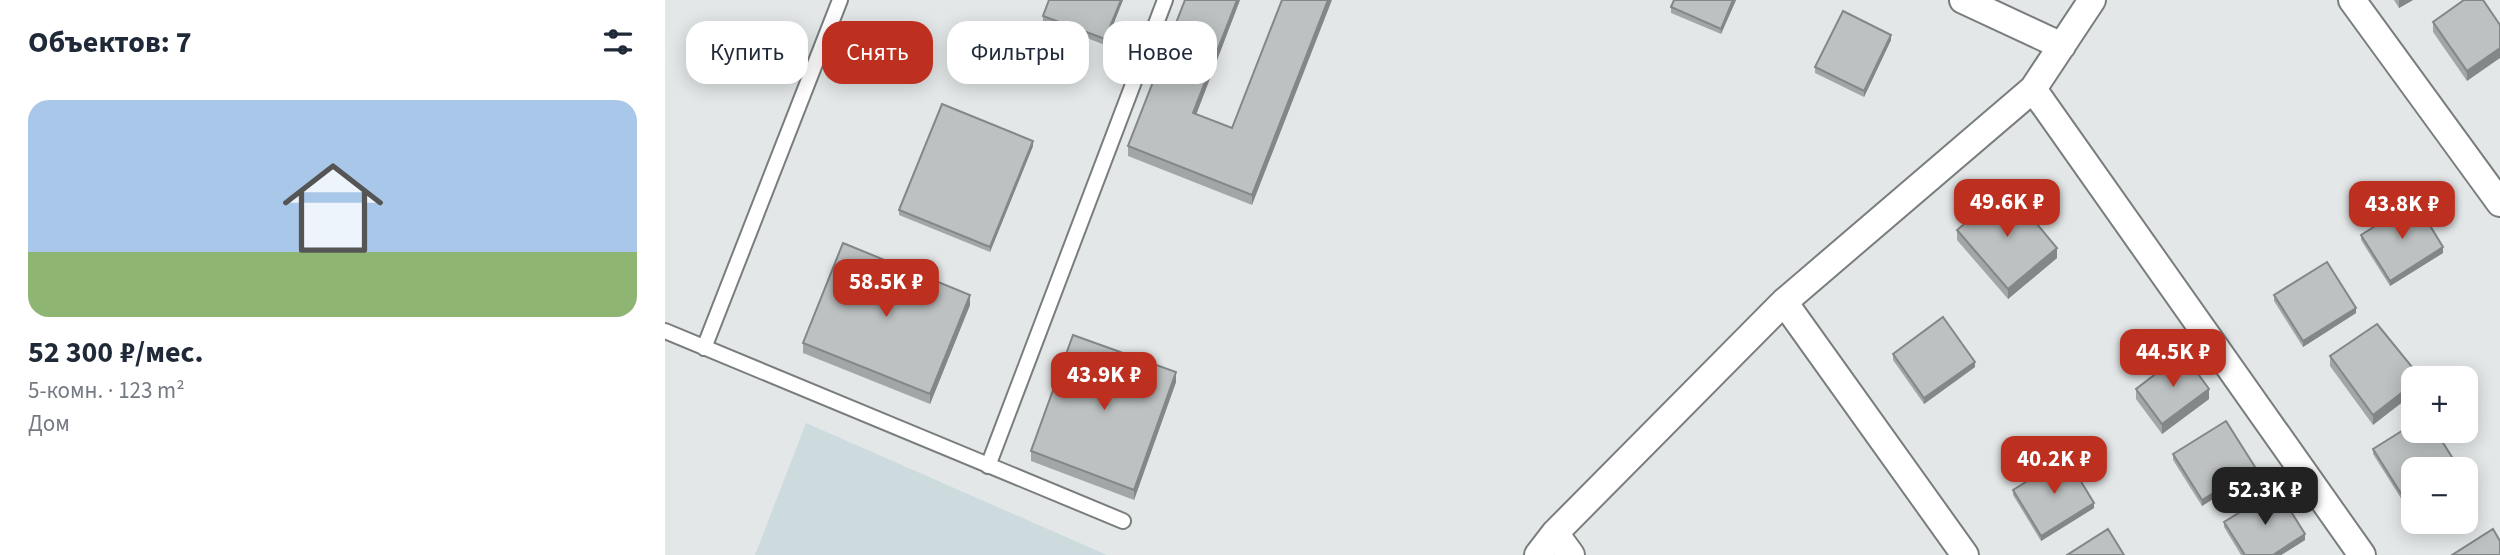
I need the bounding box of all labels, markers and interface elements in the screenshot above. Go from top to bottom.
text: Объектов: 7 [28,21,192,64]
chip: Купить [686,21,808,84]
chip: Снять [822,21,933,84]
chip: Фильтры [947,21,1089,84]
chip: Новое [1103,21,1217,84]
icon: filters [599,23,637,61]
icon: home [270,145,396,271]
pin: 49.6K ₽ [1942,180,2072,239]
pin: 43.8K ₽ [2337,182,2467,241]
text: 49.6K ₽ [1970,185,2044,218]
text: 43.8K ₽ [2365,187,2439,220]
pin: 58.5K ₽ [821,260,951,319]
text: 58.5K ₽ [849,265,923,298]
pin: 44.5K ₽ [2108,330,2238,389]
text: 52 300 ₽/мес. [28,331,204,374]
text: 44.5K ₽ [2136,335,2210,368]
pin: 43.9K ₽ [1039,352,1169,412]
text: 43.9K ₽ [1067,358,1141,391]
map controls [2401,366,2478,534]
button: + [2401,366,2478,443]
text: 5-комн. · 123 m² [28,374,185,407]
text: Дом [28,407,70,440]
pin: 40.2K ₽ [1989,436,2119,496]
text: 40.2K ₽ [2017,442,2091,475]
button: − [2401,457,2478,534]
pin: 52.3K ₽ [2200,468,2330,527]
text: 52.3K ₽ [2228,473,2302,506]

